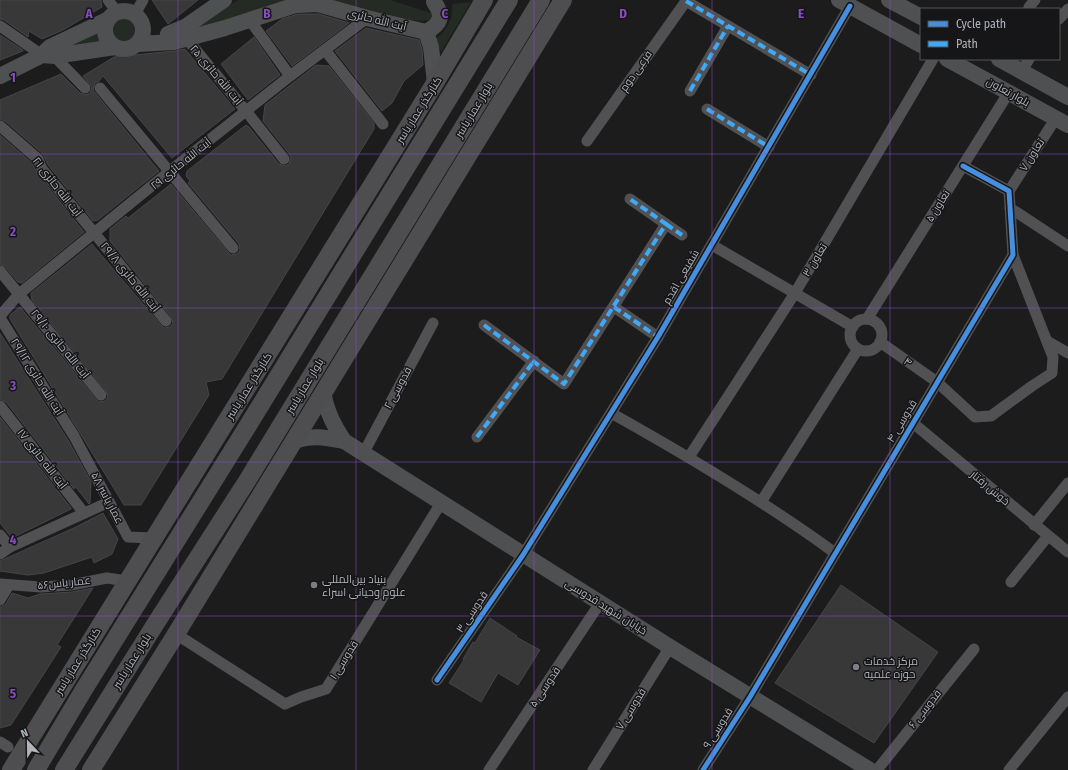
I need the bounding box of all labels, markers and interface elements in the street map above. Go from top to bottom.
street label: آیت الله حائری [346,4,408,34]
text: A [84,6,93,21]
text: B [263,6,271,21]
text: C [442,6,449,21]
text: D [619,6,627,21]
text: E [798,6,804,21]
legend [920,8,1060,60]
text: Cycle path [956,17,1006,31]
text: Path [956,37,978,51]
street label: آیت الله حائری ۲۵ [187,41,246,108]
street label: فرعی دوم [617,48,656,95]
text: 1 [10,70,16,85]
street label: کنارگذر عمار یاسر [393,74,445,147]
street label: بلوار تعاون [984,75,1032,109]
street label: بلوار عمار یاسر [452,80,496,141]
street label: آیت الله حائری ۲۹ [147,134,214,192]
street label: تعاون ۷ [1017,136,1047,174]
street label: آیت الله حائری ۲۱ [30,153,86,219]
street label: تعاون ۵ [923,188,953,224]
text: 2 [9,224,16,239]
street label: آیت الله حائری ۲۹/۸ [98,238,164,315]
street label: تعاون ۳ [800,241,830,279]
street label: شفیعی اقدم [660,247,703,307]
street label: آیت الله حائری ۲۹/۱۰ [28,305,94,381]
street label: آیت الله حائری ۲۹/۱۲ [8,335,68,418]
street label: کنارگذر عمار یاسر [223,350,275,423]
street label: ۴ [901,355,915,369]
street label: بلوار عمار یاسر [283,356,327,417]
street label: قدوسی ۲ [382,365,414,411]
text: 3 [9,378,16,393]
street label: قدوسی ۴ [884,397,920,445]
street label: آیت الله حائری ۱۷ [14,425,71,492]
street label: خوش رفتار [967,467,1012,508]
street label: عمار یاسر ۵۸ [88,470,126,526]
text: 4 [10,532,17,547]
place label: بنیاد بین‌المللی علوم وحیانی اسراء [322,573,406,600]
street label: عمار یاس۵۶ [37,574,91,592]
street label: خیابان شهید قدوسی [563,577,649,637]
marker: بنیاد بین‌المللی علوم وحیانی اسراء [309,580,319,590]
street label: قدوسی ۳ [453,589,491,635]
street label: کنارگذر عمار یاسر [52,625,104,698]
street label: بلوار عمار یاسر [109,631,154,692]
street label: قدوسی ۱ [327,638,361,682]
place label: مرکز خدمات حوزه علمیه [864,655,918,681]
marker: مرکز خدمات حوزه علمیه [851,662,861,672]
street label: قدوسی ۵ [527,664,563,710]
text: 5 [10,686,16,701]
street label: قدوسی ۷ [613,686,649,732]
street label: قدوسی ۶ [906,687,944,731]
street label: قدوسی ۹ [700,705,736,751]
north arrow [8,722,48,762]
text: N [19,726,30,740]

